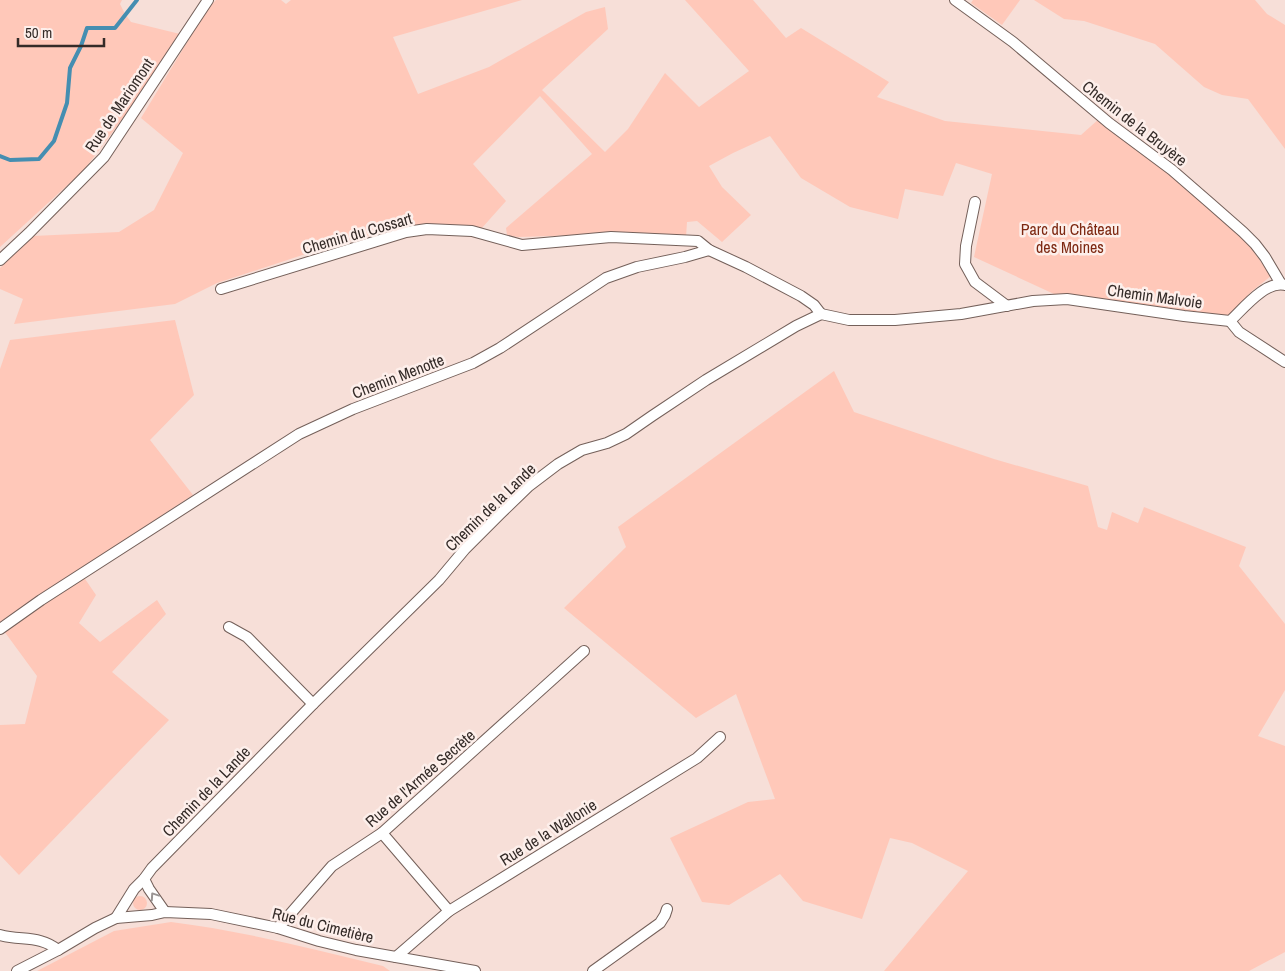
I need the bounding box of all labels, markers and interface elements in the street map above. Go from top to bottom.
scale bar [18,15,104,47]
text: 50 m [25,22,52,43]
street label: Rue de Mariomont [79,54,159,156]
street label: Chemin de la Bruyère [1078,75,1192,171]
street label: Chemin du Cossart [300,207,415,259]
park label: Parc du Château des Moines [1021,218,1119,258]
street label: Chemin Malvoie [1106,278,1204,314]
street label: Chemin Menotte [349,348,447,404]
street label: Chemin de la Lande [440,458,540,556]
street label: Rue de l'Armée Secrète [360,724,480,832]
street label: Chemin de la Lande [157,741,255,841]
street label: Rue de la Wallonie [495,793,601,871]
one-way arrow [151,892,160,901]
street label: Rue du Cimetière [270,902,376,948]

